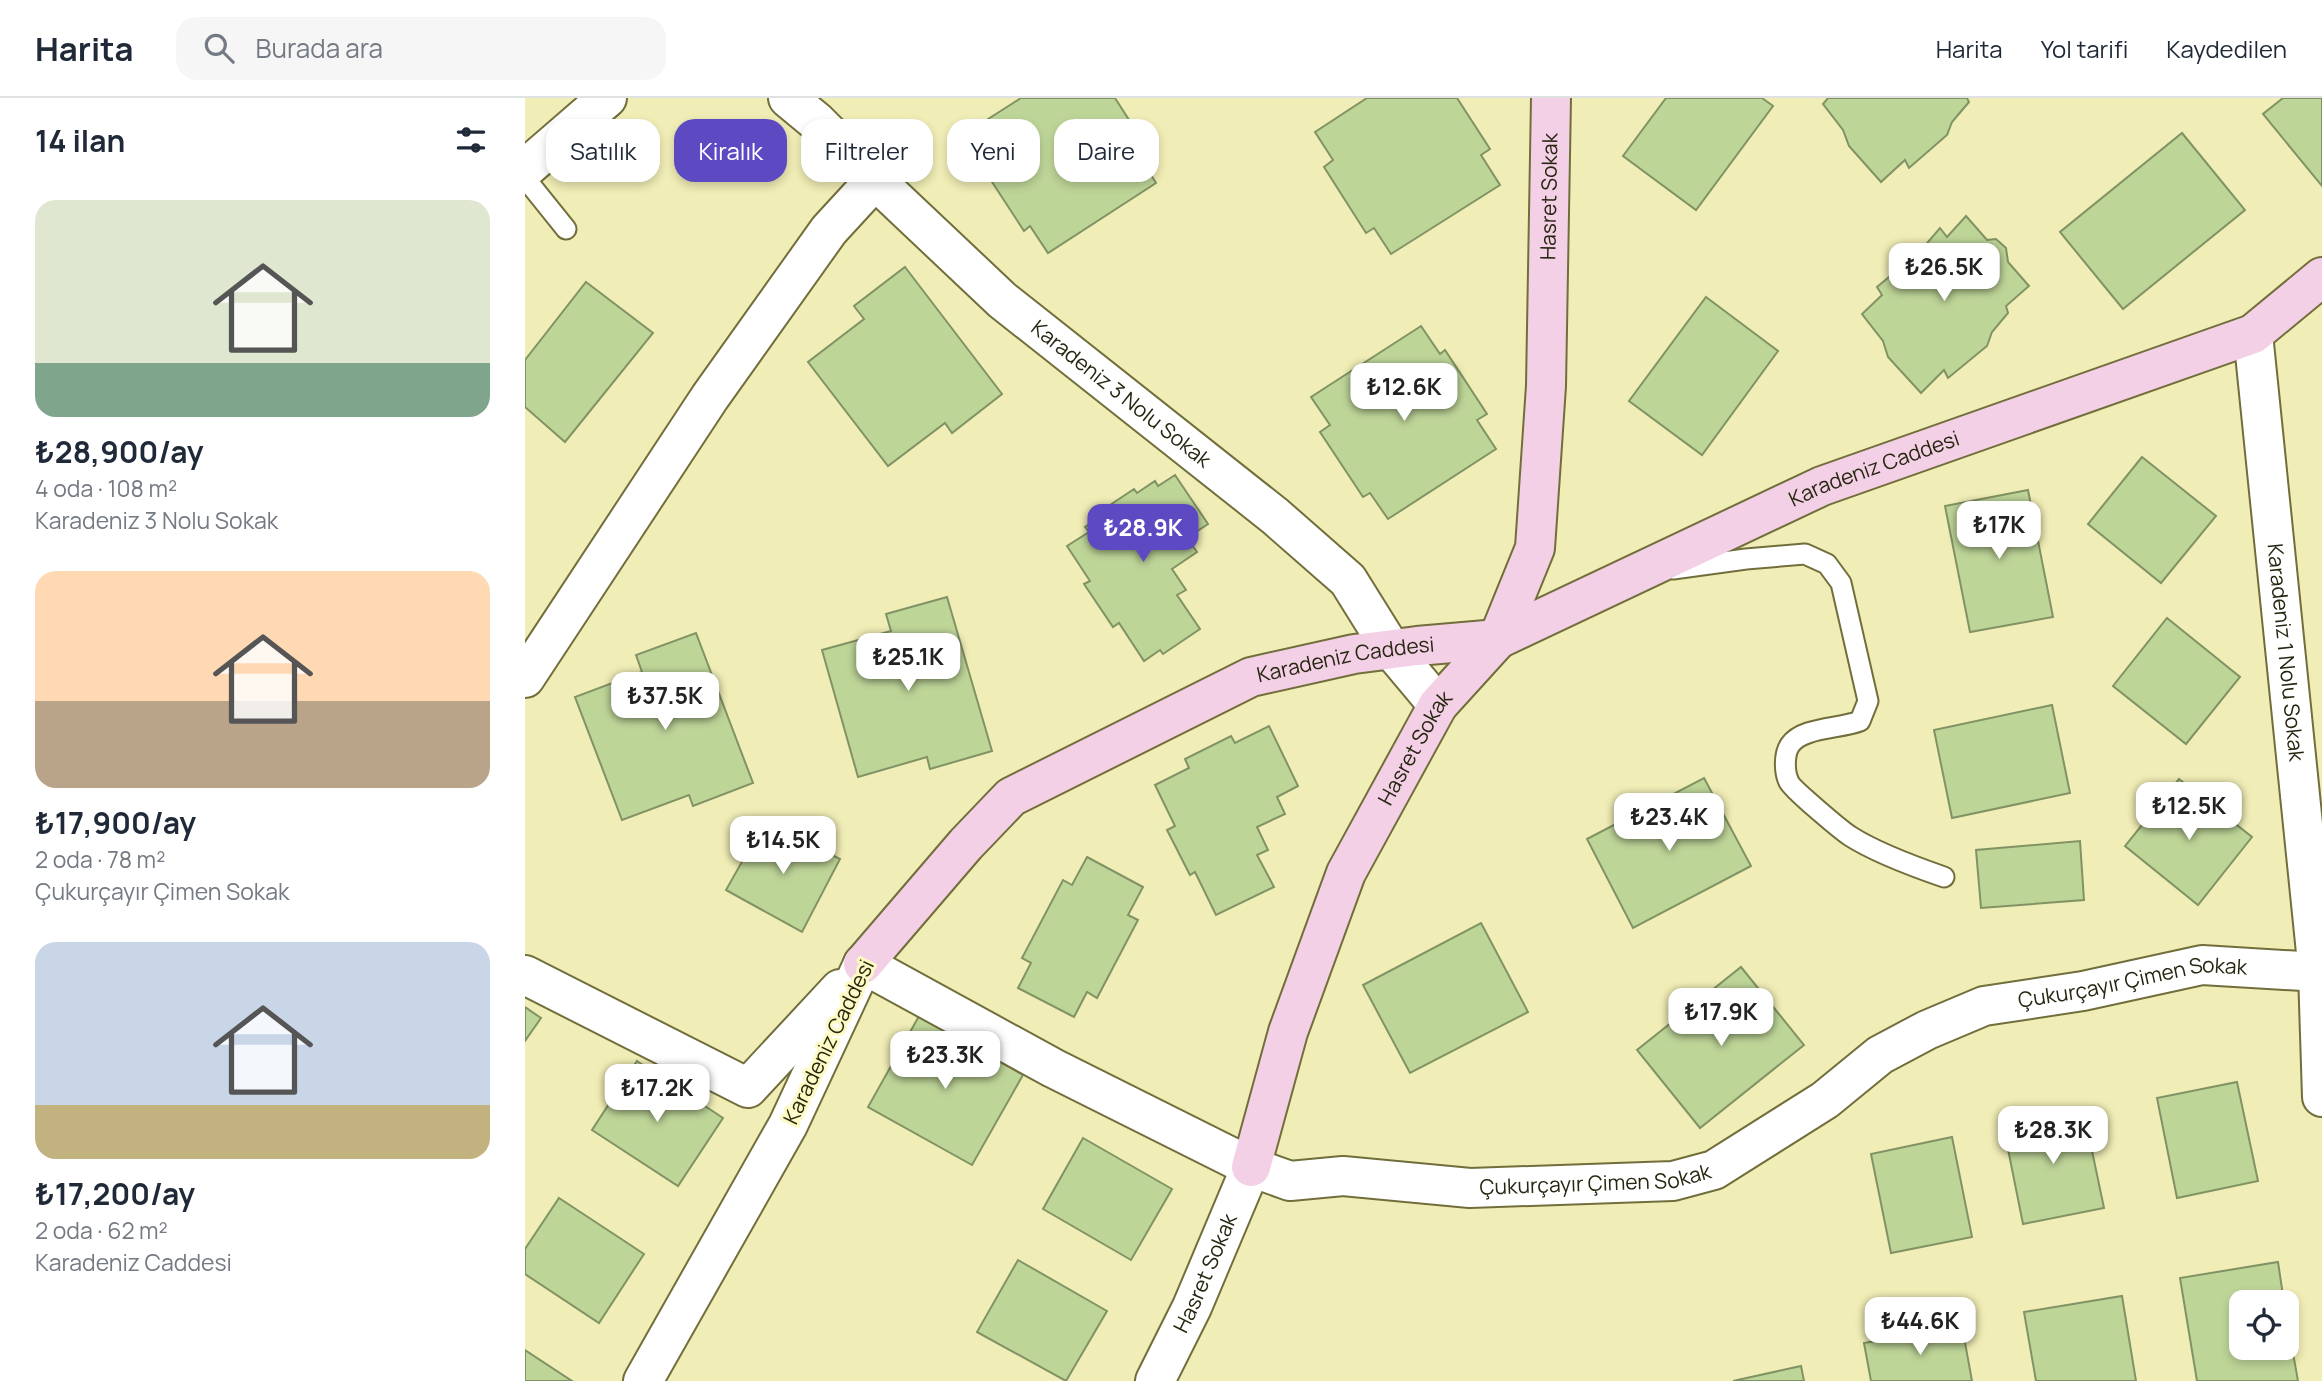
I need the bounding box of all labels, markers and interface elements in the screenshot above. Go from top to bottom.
search box [176,17,666,80]
text: Harita [35,26,134,71]
icon: search [200,29,238,67]
text: Burada ara [256,30,383,66]
text: Harita [1936,32,2003,65]
text: Yol tarifi [2041,32,2128,65]
text: Kaydedilen [2166,32,2287,65]
chip: Satılık [546,119,660,182]
chip: Kiralık [674,119,787,182]
chip: Filtreler [801,119,933,182]
chip: Yeni [947,119,1040,182]
chip: Daire [1054,119,1159,182]
text: 14 ilan [35,120,125,161]
icon: filters [452,121,490,159]
street label: Hasret Sokak [1533,132,1563,260]
pin: ₺26.5K [1887,244,2001,303]
icon: home [200,245,326,371]
text: ₺26.5K [1905,250,1983,282]
street label: Karadeniz 3 Nolu Sokak [1026,313,1218,474]
pin: ₺12.6K [1347,364,1461,423]
text: ₺12.6K [1366,370,1442,402]
street label: Karadeniz Caddesi [1784,424,1963,513]
text: ₺28,900/ay [35,431,204,472]
text: 4 oda · 108 m² [35,472,177,504]
pin: ₺17K [1958,502,2040,561]
text: Karadeniz 3 Nolu Sokak [35,504,278,536]
pin: ₺28.9K [1086,504,1200,564]
text: ₺17K [1973,508,2025,540]
text: ₺28.9K [1103,511,1183,543]
street label: Karadeniz 1 Nolu Sokak [2261,542,2312,763]
icon: home [200,616,326,742]
street label: Karadeniz Caddesi [1254,630,1435,688]
pin: ₺25.1K [851,634,965,693]
text: ₺25.1K [872,640,944,672]
pin: ₺37.5K [608,672,722,732]
text: ₺37.5K [627,679,703,711]
street label: Hasret Sokak [1371,683,1458,810]
pin: ₺12.5K [2132,782,2246,842]
text: ₺12.5K [2152,789,2226,821]
pin: ₺23.4K [1612,794,1726,853]
text: ₺23.4K [1630,800,1708,832]
text: ₺17,900/ay [35,802,196,843]
pin: ₺14.5K [726,816,840,876]
text: ₺14.5K [746,823,820,855]
text: 2 oda · 78 m² [35,843,165,875]
text: Çukurçayır Çimen Sokak [35,875,289,907]
street label: Çukurçayır Çimen Sokak [2016,950,2249,1014]
street label: Karadeniz Caddesi [776,955,880,1129]
icon: home [200,987,326,1113]
pin: ₺17.9K [1664,988,1778,1048]
text: ₺17.9K [1684,995,1758,1027]
pin: ₺23.3K [888,1032,1002,1091]
text: ₺23.3K [906,1038,984,1070]
pin: ₺17.2K [600,1065,714,1124]
text: ₺17.2K [621,1071,693,1103]
pin: ₺28.3K [1996,1107,2110,1166]
text: ₺28.3K [2014,1113,2092,1145]
street label: Çukurçayır Çimen Sokak [1479,1156,1714,1201]
text: ₺17,200/ay [35,1173,195,1214]
street label: Hasret Sokak [1166,1209,1243,1337]
text: 2 oda · 62 m² [35,1214,168,1246]
text: Karadeniz Caddesi [35,1246,232,1278]
map controls [2229,1290,2299,1360]
button: locate [2229,1290,2299,1360]
pin: ₺44.6K [1863,1298,1977,1357]
text: ₺44.6K [1881,1304,1959,1336]

